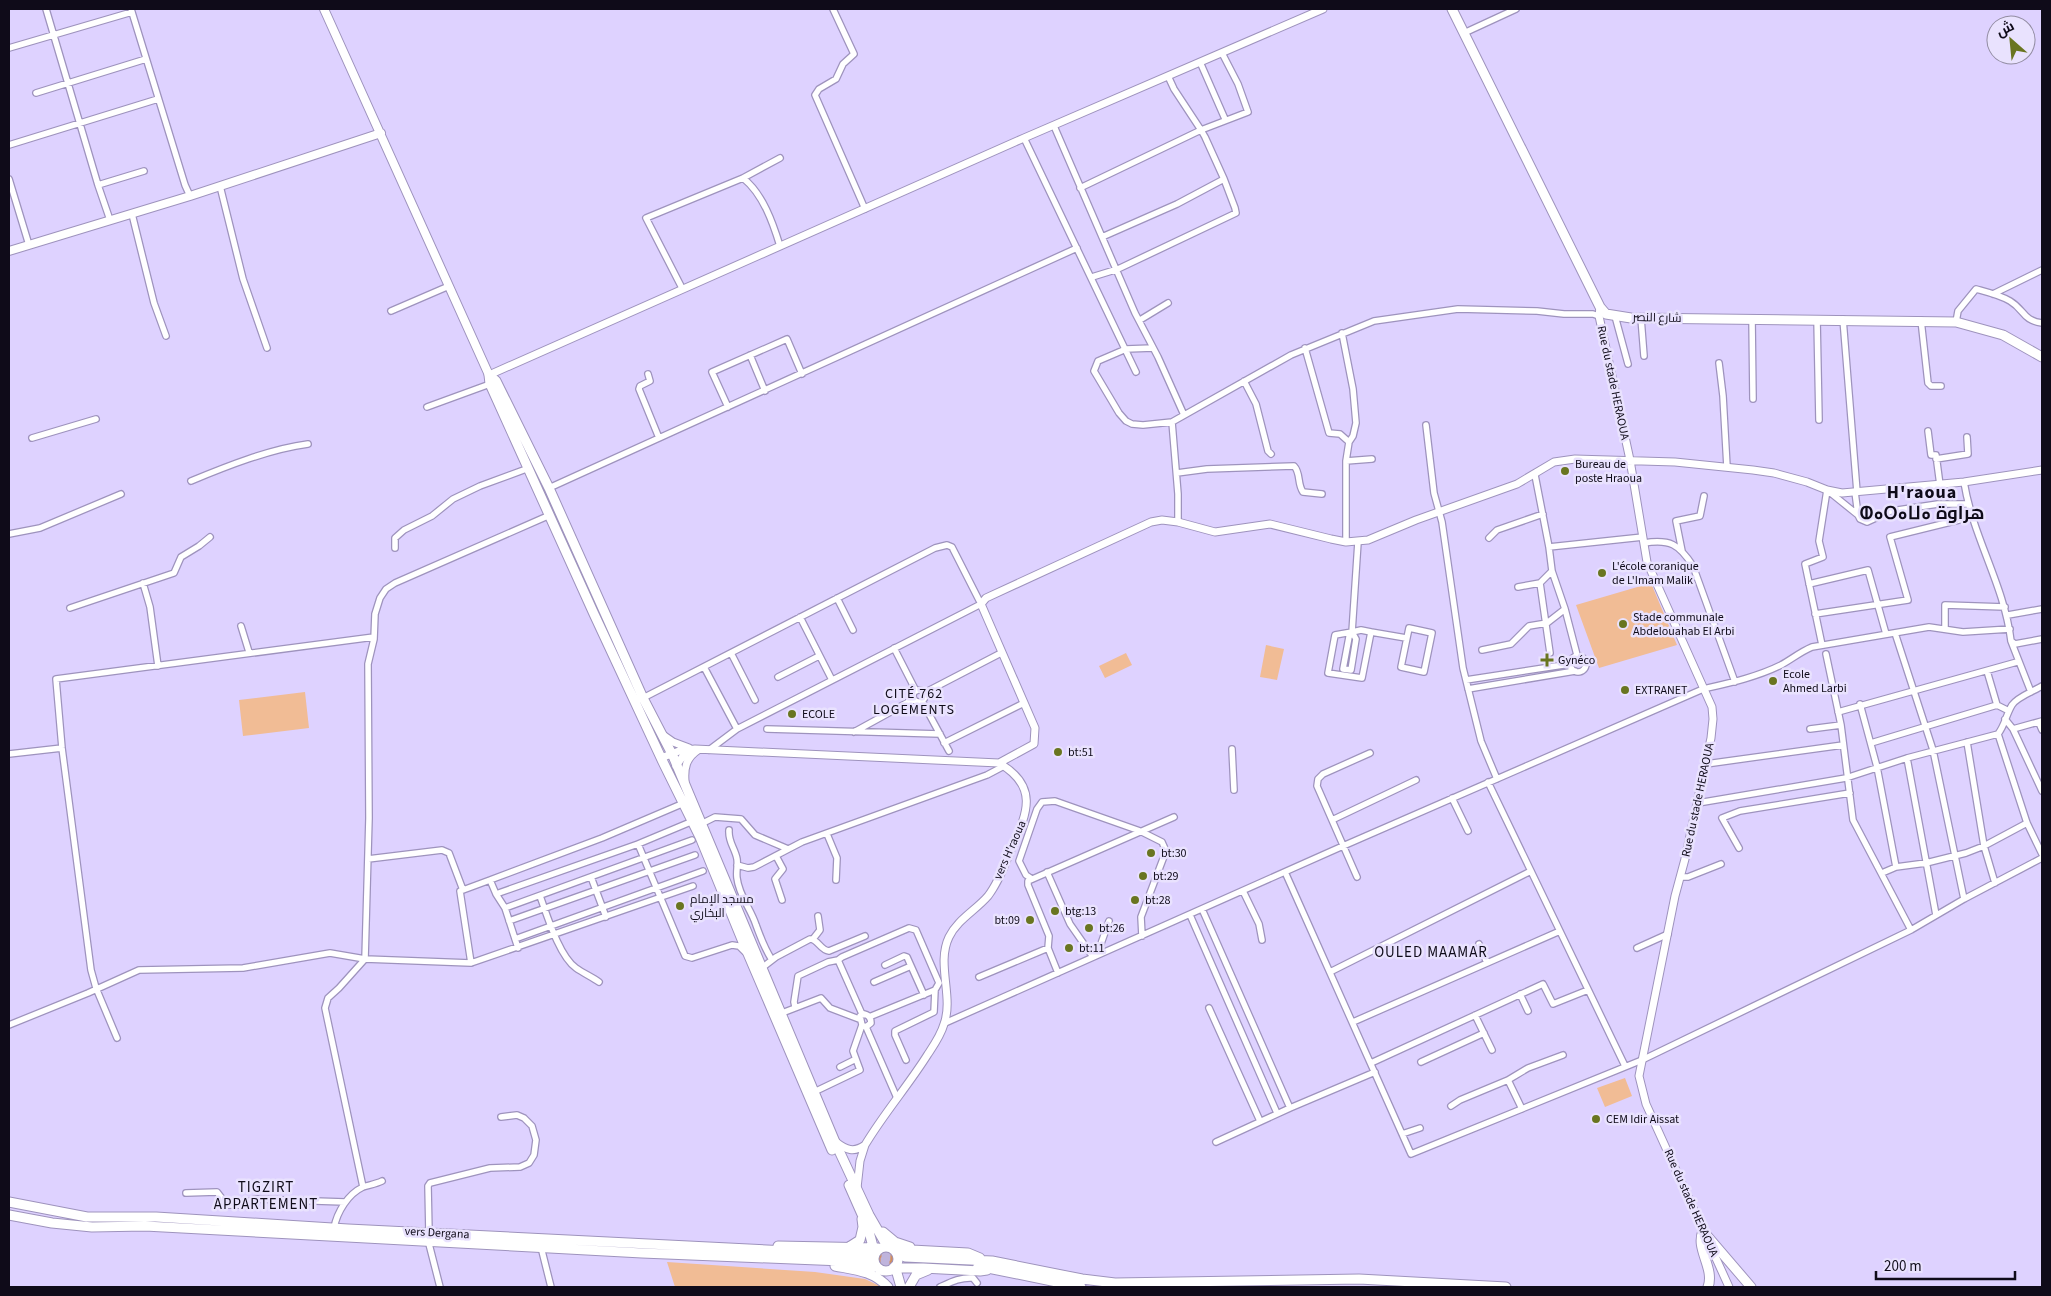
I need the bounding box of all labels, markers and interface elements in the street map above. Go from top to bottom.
north arrow [1986,15,2036,65]
text: ش [1993,16,2018,42]
street label: شارع النصر [1631,309,1682,327]
street label: Rue du stade HERAOUA [1593,324,1634,442]
place label: Bureau de poste Hraoua [1575,456,1642,487]
marker: Bureau de poste Hraoua [1559,465,1571,477]
district label: H'raoua ⵀⴰⵔⴰⵡⴰ هراوة [1860,480,1984,526]
place label: L'école coranique de L'Imam Malik [1612,558,1699,589]
marker: L'école coranique de L'Imam Malik [1596,567,1608,579]
place label: Stade communale Abdelouahab El Arbi [1633,609,1735,640]
marker: Stade communale Abdelouahab El Arbi [1617,618,1629,630]
place label: Gynéco [1558,652,1595,669]
marker: Gynéco [1540,653,1554,667]
place label: Ecole Ahmed Larbi [1783,666,1847,697]
marker: Ecole Ahmed Larbi [1767,675,1779,687]
place label: EXTRANET [1635,682,1688,699]
district label: CITÉ 762 LOGEMENTS [873,684,955,720]
marker: EXTRANET [1619,684,1631,696]
place label: ECOLE [802,706,835,723]
marker: ECOLE [786,708,798,720]
street label: Rue du stade HERAOUA [1678,741,1719,859]
place label: bt:51 [1068,744,1094,761]
marker: bt:51 [1052,746,1064,758]
street label: vers H'raoua [989,818,1031,882]
place label: bt:30 [1161,845,1187,862]
marker: bt:30 [1145,847,1157,859]
place label: bt:29 [1153,868,1179,885]
marker: bt:29 [1137,870,1149,882]
place label: مسجد الإمام البخاري [690,891,754,923]
place label: bt:28 [1145,892,1171,909]
marker: bt:28 [1129,894,1141,906]
marker: مسجد الإمام البخاري [674,900,686,912]
place label: btg:13 [1065,903,1096,920]
marker: btg:13 [1049,905,1061,917]
place label: bt:09 [994,912,1020,929]
marker: bt:09 [1024,914,1036,926]
place label: bt:26 [1099,920,1125,937]
marker: bt:26 [1083,922,1095,934]
place label: bt:11 [1079,940,1105,957]
marker: bt:11 [1063,942,1075,954]
district label: OULED MAAMAR [1374,942,1488,963]
place label: CEM Idir Aissat [1606,1111,1679,1128]
marker: CEM Idir Aissat [1590,1113,1602,1125]
street label: Rue du stade HERAOUA [1660,1146,1723,1260]
district label: TIGZIRT APPARTEMENT [214,1177,318,1215]
street label: vers Dergana [404,1223,470,1243]
scale bar [1876,1248,2015,1280]
text: 200 m [1884,1256,1922,1277]

